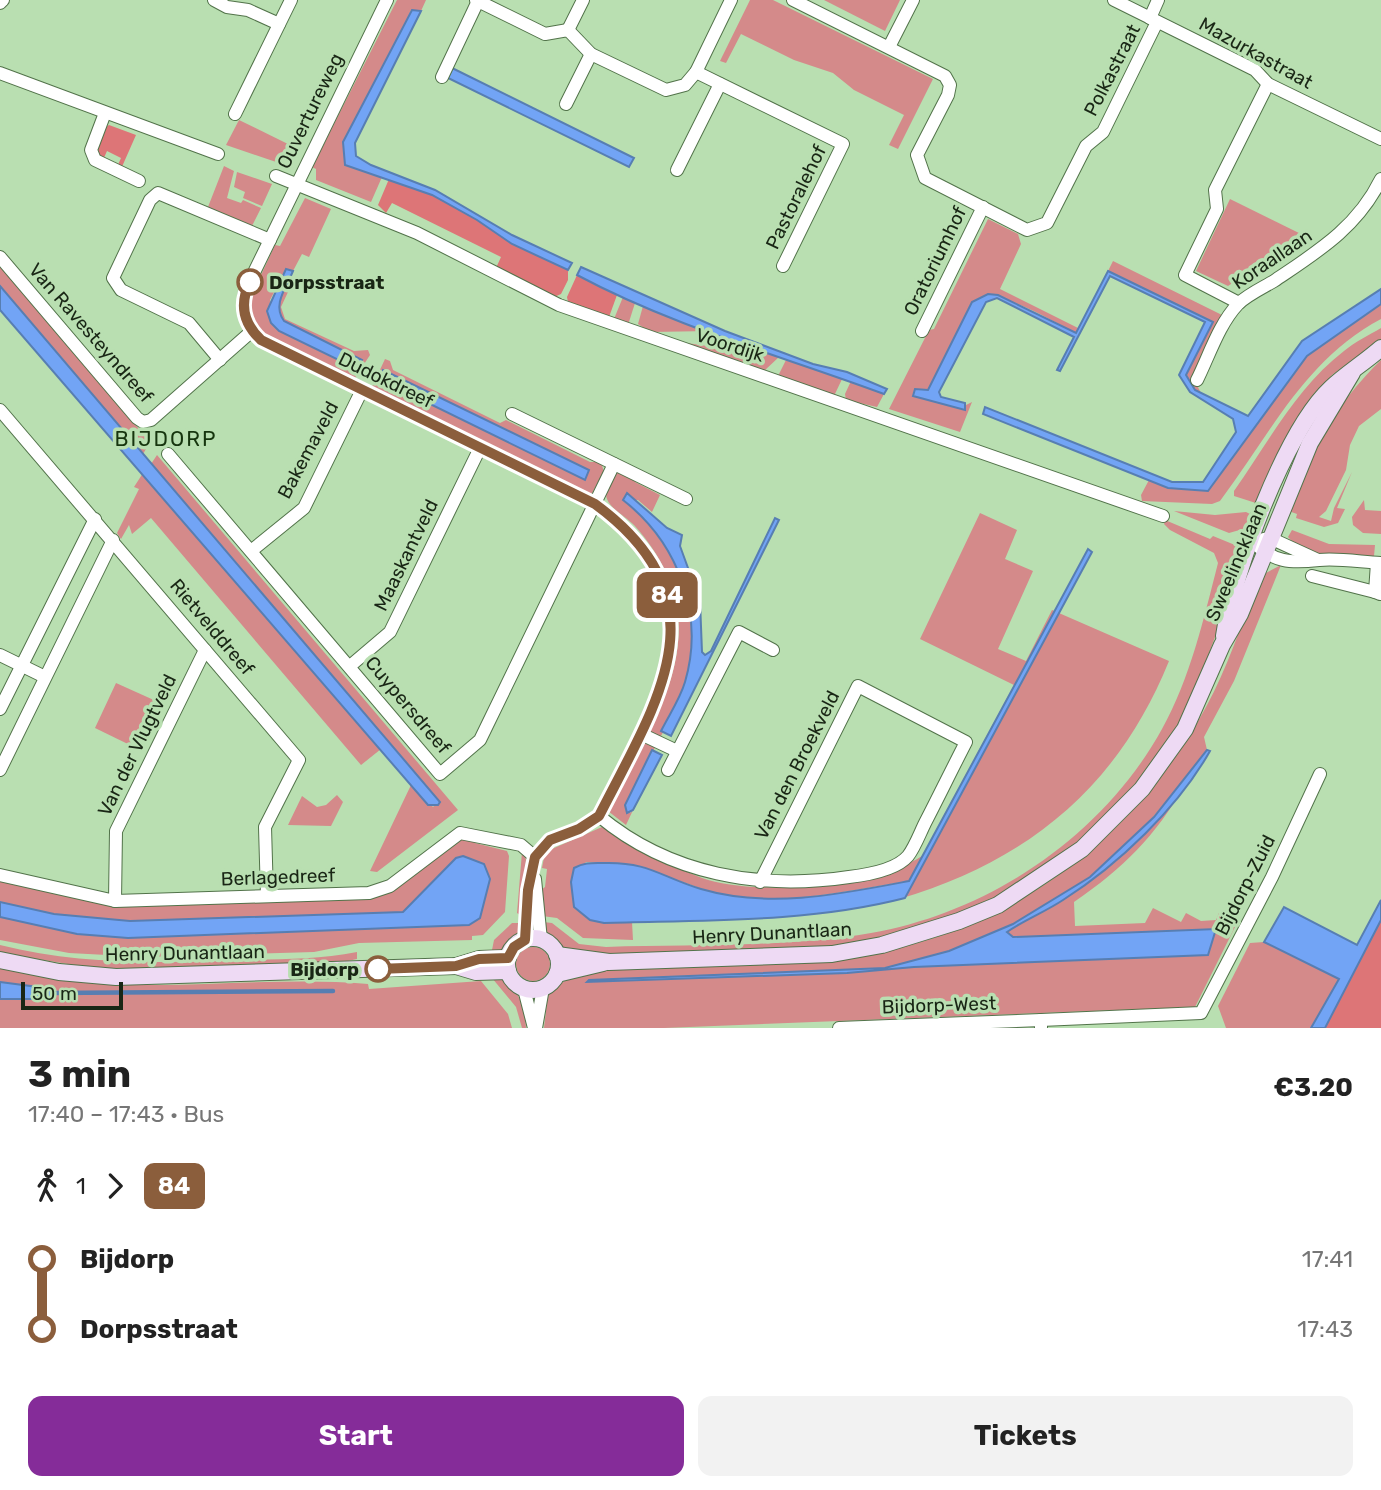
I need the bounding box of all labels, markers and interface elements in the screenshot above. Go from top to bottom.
street label: Mazurkastraat [1195,12,1317,94]
street label: Polkastraat [1079,20,1145,120]
street label: Ouvertureweg [272,50,348,172]
street label: Pastoralehof [761,141,831,253]
street label: Oratoriumhof [899,202,972,319]
street label: Koraallaan [1228,224,1316,294]
street label: Van Ravesteyndreef [24,258,158,408]
marker: Dorpsstraat [237,269,263,295]
place label: Dorpsstraat [269,271,384,294]
street label: Voordijk [693,323,767,367]
street label: Dudokdreef [335,347,438,413]
street label: Bakemaveld [273,397,343,503]
district label: BIJDORP [115,426,218,451]
street label: Maaskantveld [369,495,443,615]
street label: Sweelincklaan [1201,499,1271,625]
line badge: 84 [636,572,698,618]
street label: Rietvelddreef [165,574,259,680]
text: 84 [651,581,683,609]
street label: Cuypersdreef [361,652,456,759]
street label: Van der Vlugtveld [93,670,181,820]
street label: Van den Broekveld [750,687,844,843]
street label: Bijdorp-Zuid [1210,831,1280,939]
street label: Berlagedreef [220,863,336,890]
street label: Henry Dunantlaan [691,917,853,949]
street label: Henry Dunantlaan [105,940,265,966]
marker: Bijdorp [365,956,391,982]
place label: Bijdorp [290,958,359,981]
scale bar [21,979,122,1011]
text: 50 m [32,982,77,1005]
street label: Bijdorp-West [881,991,997,1018]
text: 3 min [28,1051,131,1097]
text: €3.20 [1273,1072,1353,1103]
text: 17:40 – 17:43 · Bus [28,1100,224,1128]
icon: walk [28,1167,66,1205]
icon: forward [96,1167,134,1205]
text: 1 [76,1172,86,1200]
text: 84 [158,1172,191,1200]
text: Bijdorp [80,1244,174,1275]
text: 17:41 [1302,1245,1353,1273]
text: Dorpsstraat [80,1314,238,1345]
text: 17:43 [1297,1315,1353,1343]
button: Start [28,1396,684,1476]
button: Tickets [698,1396,1353,1476]

